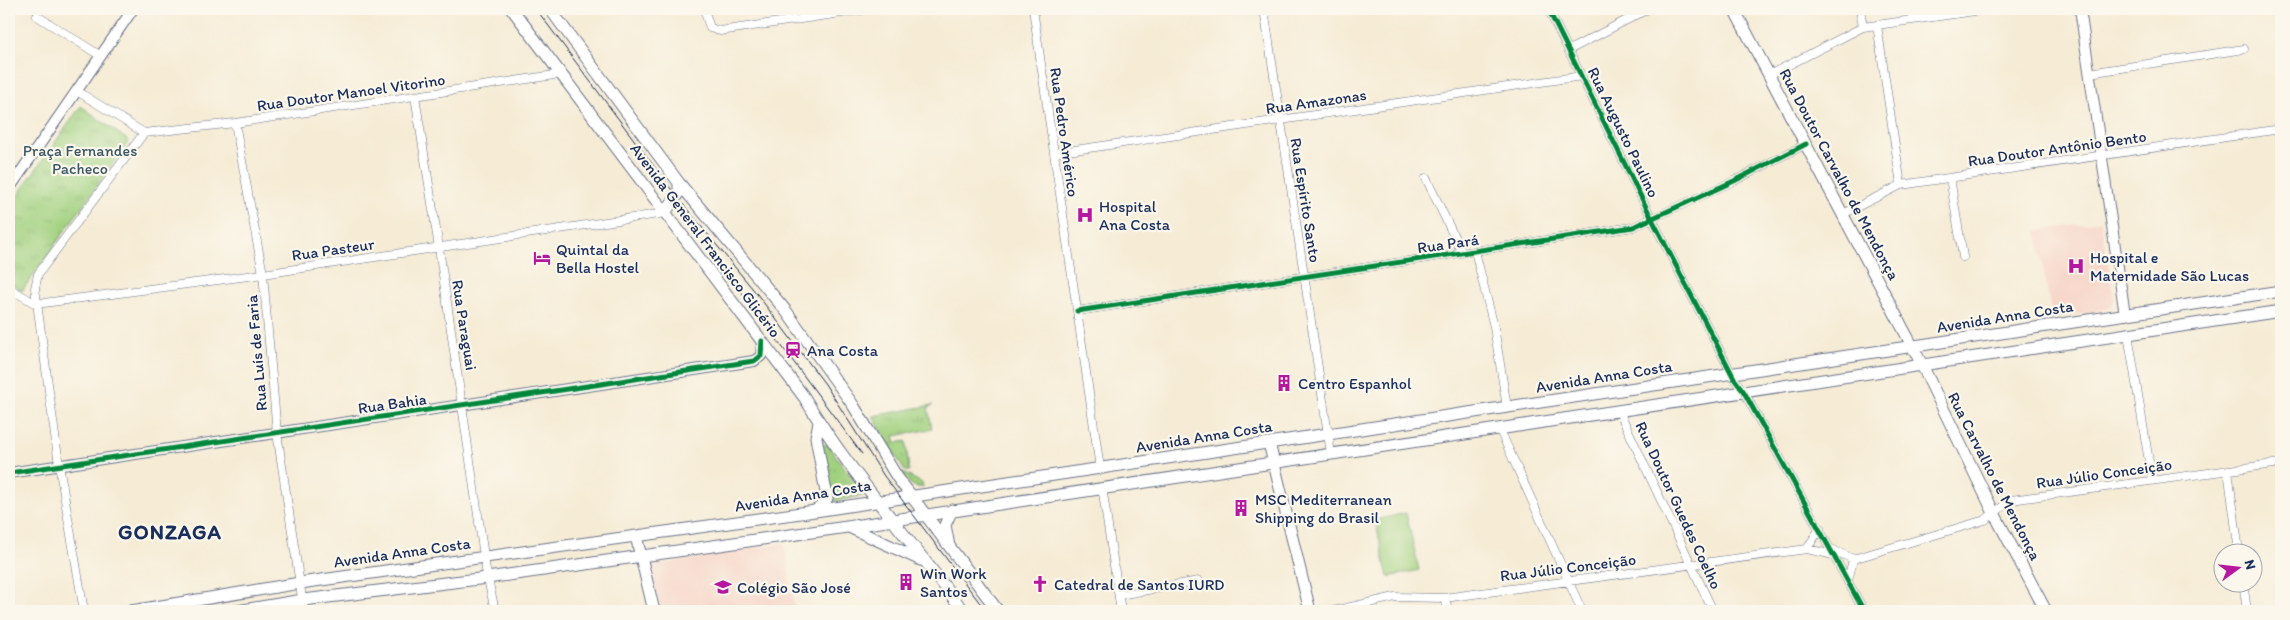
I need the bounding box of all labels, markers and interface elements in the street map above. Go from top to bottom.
street label: Rua Augusto Paulino [1584,64,1663,200]
street label: Rua Doutor Carvalho de Mendonça [1776,65,1904,284]
street label: Rua Pedro Américo [1046,66,1083,198]
street label: Rua Doutor Manoel Vitorino [256,70,446,115]
street label: Rua Amazonas [1264,85,1368,118]
street label: Rua Doutor Antônio Bento [1967,127,2148,170]
street label: Rua Espírito Santo [1286,136,1325,264]
street label: Avenida General Francisco Glicério [626,139,785,341]
park label: Praça Fernandes Pacheco [23,141,137,178]
place label: Hospital Ana Costa [1099,197,1171,234]
hospital icon: Hospital Ana Costa [1075,205,1095,225]
street label: Rua Pará [1416,230,1481,257]
street label: Rua Pasteur [291,234,376,265]
place label: Quintal da Bella Hostel [556,240,640,277]
hotel icon: Quintal da Bella Hostel [532,248,552,268]
place label: Hospital e Maternidade São Lucas [2090,248,2249,285]
hospital icon: Hospital e Maternidade São Lucas [2066,256,2086,276]
street label: Rua Paraguai [448,278,481,372]
street label: Rua Luís de Faria [242,293,271,412]
street label: Avenida Anna Costa [1935,296,2075,337]
station icon: Ana Costa [783,340,803,360]
place label: Ana Costa [807,341,879,360]
street label: Avenida Anna Costa [1534,356,1674,397]
building icon: Centro Espanhol [1274,373,1294,393]
place label: Centro Espanhol [1298,374,1412,393]
street label: Rua Bahia [357,389,428,418]
street label: Rua Carvalho de Mendonça [1944,389,2046,564]
street label: Avenida Anna Costa [1134,416,1274,457]
street label: Rua Doutor Guedes Coelho [1631,418,1726,592]
street label: Rua Júlio Conceição [2035,455,2173,492]
street label: Avenida Anna Costa [733,475,873,516]
place label: MSC Mediterranean Shipping do Brasil [1255,490,1392,527]
building icon: MSC Mediterranean Shipping do Brasil [1231,498,1251,518]
district label: GONZAGA [118,519,222,544]
street label: Avenida Anna Costa [332,533,472,572]
north arrow [2212,542,2262,592]
street label: Rua Júlio Conceição [1499,550,1637,585]
text: N [2241,558,2260,572]
place label: Win Work Santos [920,564,987,601]
building icon: Win Work Santos [896,572,916,592]
church icon: Catedral de Santos IURD [1030,574,1050,594]
place label: Catedral de Santos IURD [1054,575,1224,594]
school or university icon: Colégio São José [713,577,733,597]
place label: Colégio São José [737,578,851,597]

